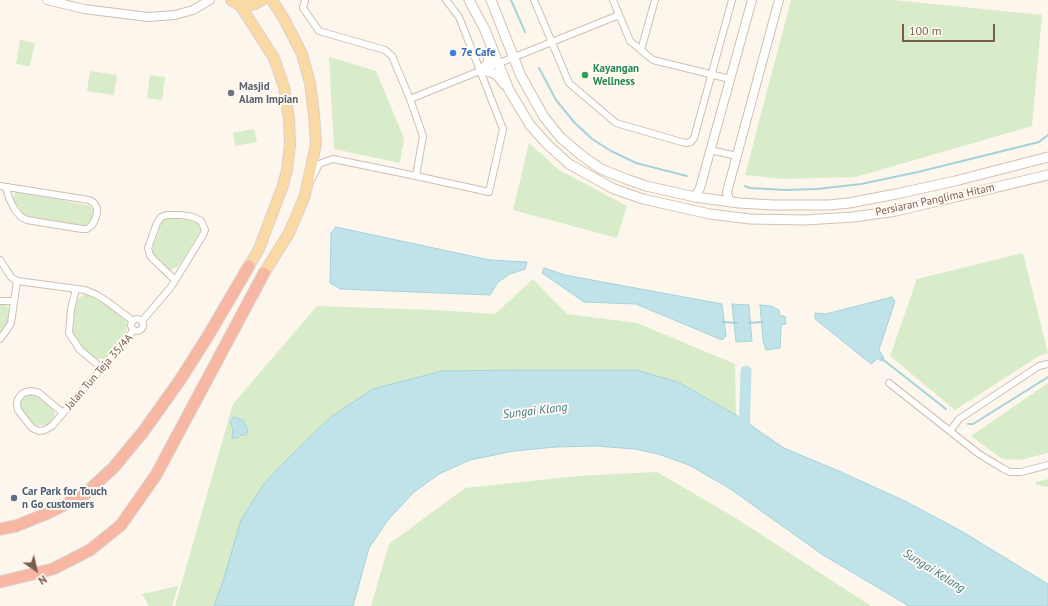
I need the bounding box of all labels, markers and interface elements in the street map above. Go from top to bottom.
scale bar [904,16,997,42]
text: 100 m [909,23,942,38]
place label: 7e Cafe [461,46,496,60]
marker: 7e Cafe [448,48,458,58]
place label: Kayangan Wellness [593,62,639,88]
marker: Kayangan Wellness [580,70,590,80]
place label: Masjid Alam Impian [239,80,298,106]
marker: Masjid Alam Impian [226,88,236,98]
street label: Persiaran Panglima Hitam [874,181,996,219]
street label: Jalan Tun Teja 35/4A [63,331,135,413]
water label: Sungai Klang [502,400,568,422]
place label: Car Park for Touch n Go customers [22,485,107,511]
marker: Car Park for Touch n Go customers [9,493,19,503]
water label: Sungai Kelang [900,546,968,596]
north arrow [16,550,56,590]
text: N [36,572,50,588]

